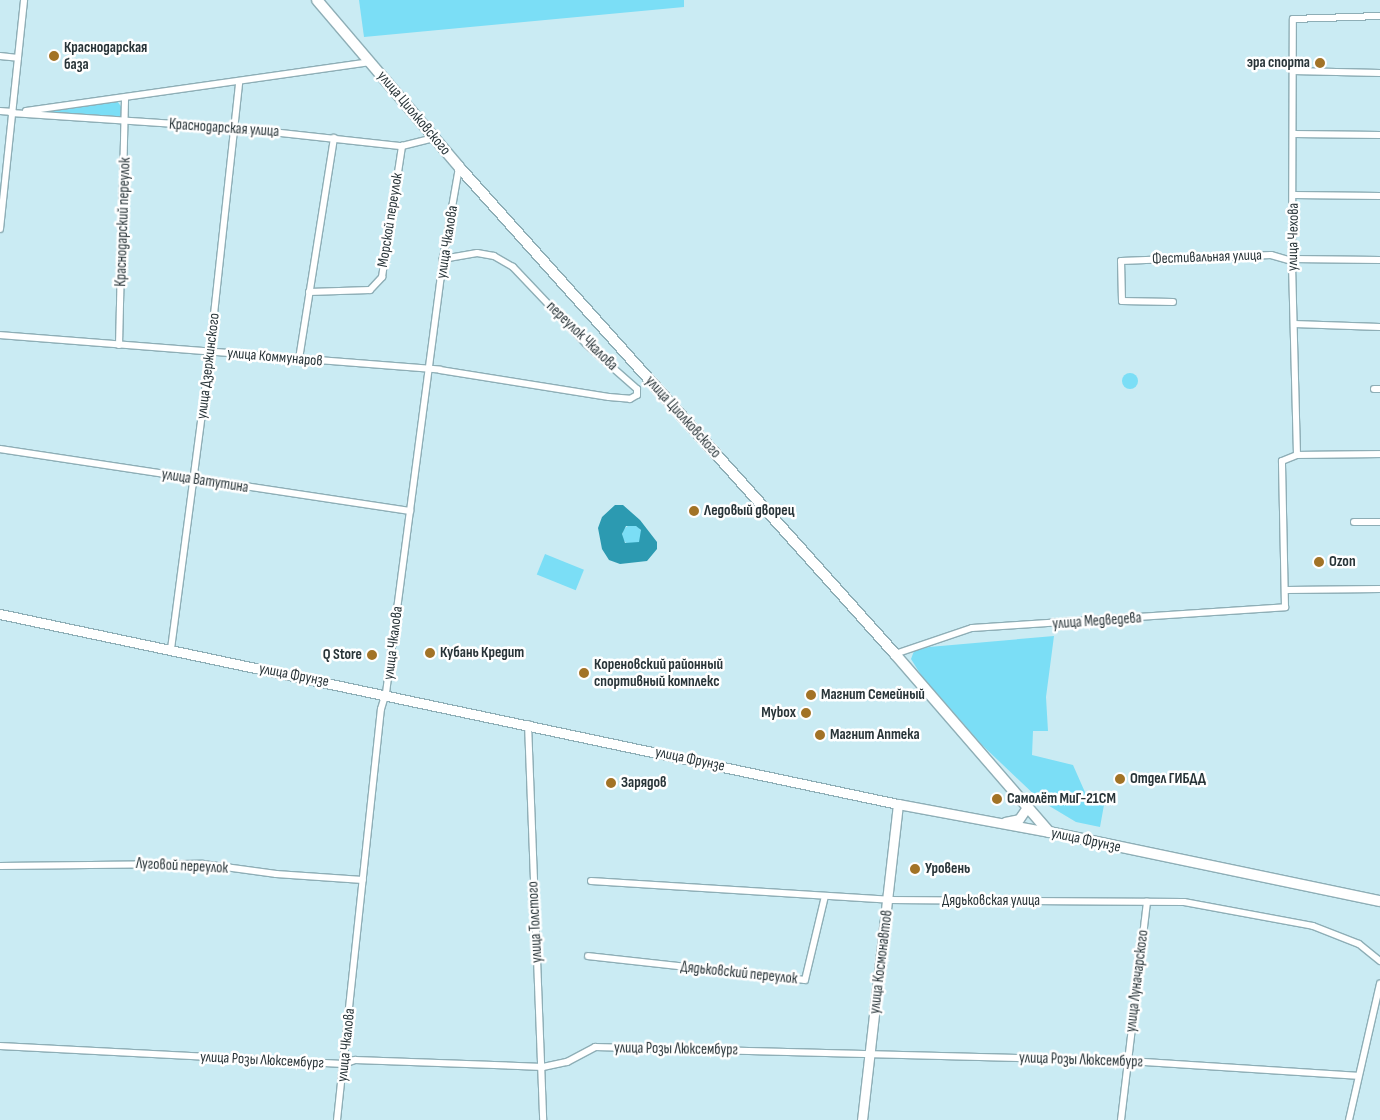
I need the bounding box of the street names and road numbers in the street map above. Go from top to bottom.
street label: улица Циолковского [374,67,454,159]
street label: Краснодарская улица [168,115,280,141]
street label: Краснодарский переулок [112,157,134,287]
street label: Морской переулок [374,172,406,268]
street label: улица Чехова [1283,203,1303,271]
street label: улица Чкалова [432,204,462,280]
street label: Фестивальная улица [1152,246,1262,268]
street label: переулок Чкалова [543,298,621,374]
street label: улица Дзержинского [193,312,223,420]
street label: улица Коммунаров [227,344,323,370]
street label: улица Циолковского [641,372,725,462]
street label: улица Ватутина [160,465,250,497]
street label: улица Чкалова [380,605,406,681]
street label: улица Медведева [1052,609,1142,633]
street label: улица Фрунзе [258,659,330,691]
street label: улица Фрунзе [654,743,726,775]
street label: улица Фрунзе [1050,824,1122,856]
street label: Луговой переулок [136,855,228,877]
street label: улица Толстого [524,881,546,963]
street label: Дядьковская улица [942,892,1040,910]
street label: улица Космонавтов [866,909,896,1015]
street label: улица Луначарского [1122,929,1152,1033]
street label: Дядьковский переулок [680,958,798,988]
street label: улица Чкалова [333,1007,359,1083]
street label: улица Розы Люксембург [614,1039,738,1059]
street label: улица Розы Люксембург [200,1048,324,1072]
street label: улица Розы Люксембург [1019,1049,1143,1071]

